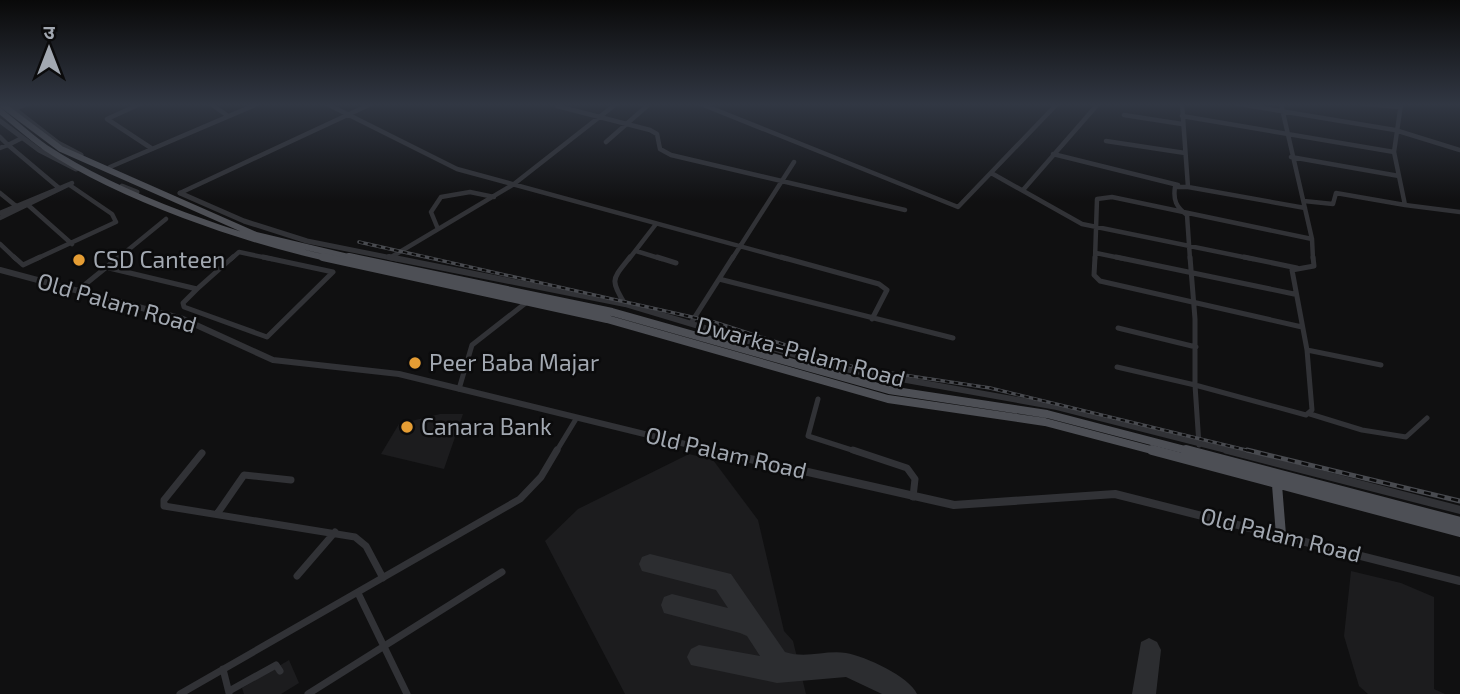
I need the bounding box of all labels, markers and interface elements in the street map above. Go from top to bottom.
north arrow [14,14,84,84]
text: उ [43,20,55,43]
place label: CSD Canteen [93,245,225,273]
marker: CSD Canteen [71,252,87,268]
street label: Old Palam Road [34,266,200,338]
street label: Dwarka-Palam Road [694,310,908,392]
place label: Peer Baba Majar [429,348,599,376]
marker: Peer Baba Majar [407,355,423,371]
place label: Canara Bank [421,412,552,440]
marker: Canara Bank [399,419,415,435]
street label: Old Palam Road [643,420,809,484]
street label: Old Palam Road [1198,501,1364,567]

